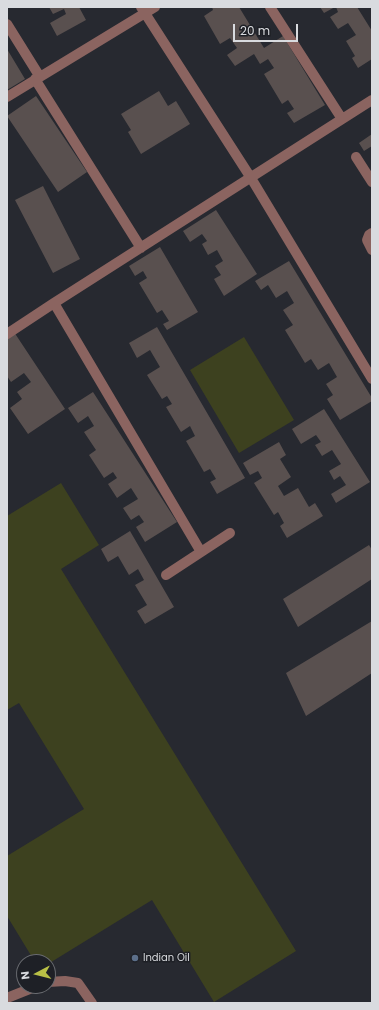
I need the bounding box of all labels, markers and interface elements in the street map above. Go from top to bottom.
scale bar [235,16,300,42]
text: 20 m [240,22,270,39]
place label: Indian Oil [143,952,190,964]
marker: Indian Oil [130,953,140,963]
north arrow [16,954,56,994]
text: N [17,970,34,980]

